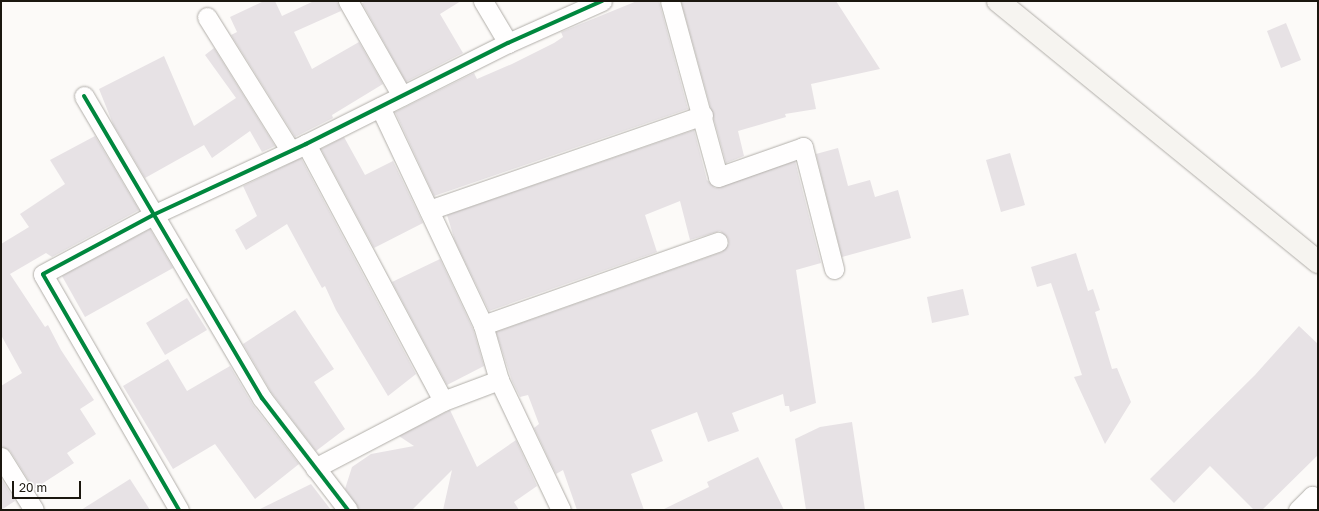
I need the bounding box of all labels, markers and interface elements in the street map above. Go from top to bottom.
scale bar [14,473,83,499]
text: 20 m [19,480,47,495]

